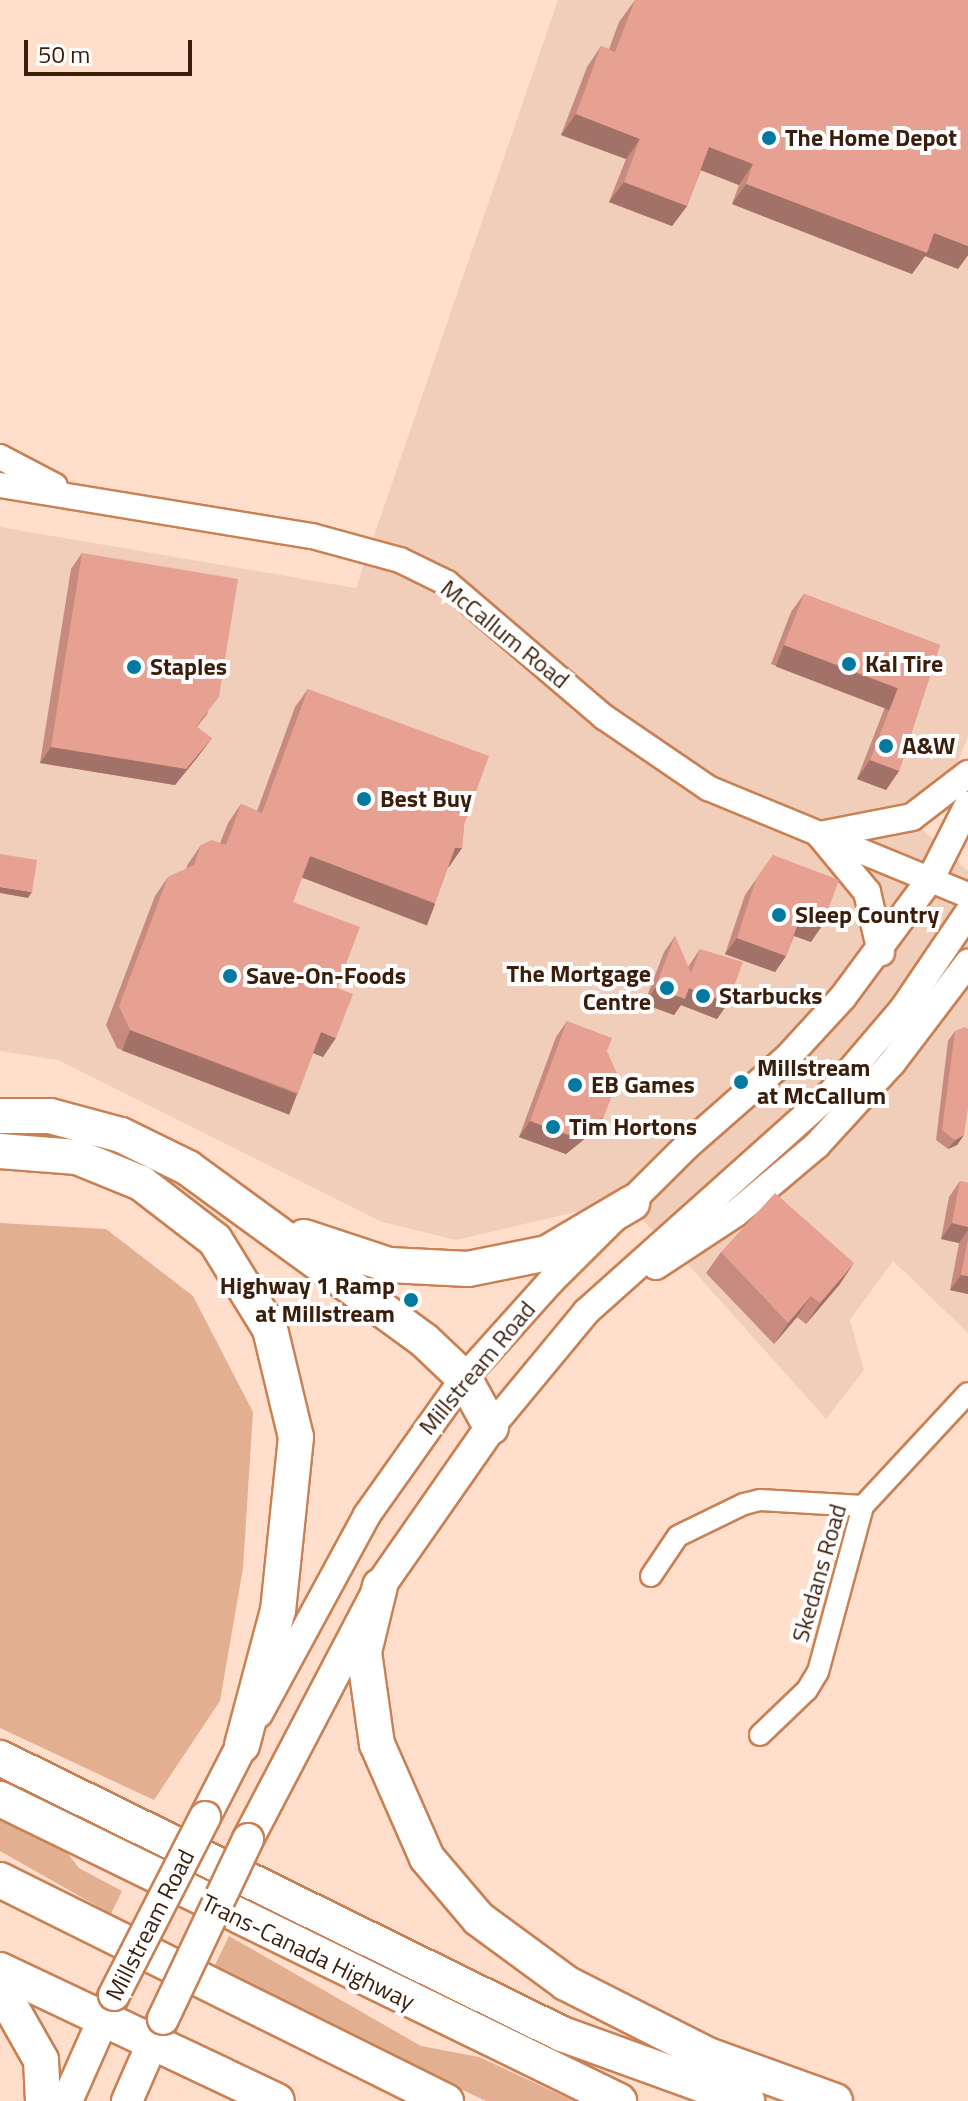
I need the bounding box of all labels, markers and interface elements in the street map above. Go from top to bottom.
scale bar [28,24,196,74]
text: 50 m [38,36,90,72]
place label: The Home Depot [785,124,957,152]
marker: The Home Depot [760,129,778,147]
street label: McCallum Road [435,573,575,695]
place label: Kal Tire [865,650,943,678]
place label: Staples [150,653,227,681]
marker: Kal Tire [840,655,858,673]
marker: Staples [125,658,143,676]
place label: A&W [902,732,955,760]
marker: A&W [877,737,895,755]
place label: Best Buy [380,785,472,813]
marker: Best Buy [355,790,373,808]
place label: Sleep Country [795,901,939,929]
marker: Sleep Country [770,906,788,924]
place label: The Mortgage Centre [507,960,651,1016]
place label: Save-On-Foods [246,962,406,990]
marker: Save-On-Foods [221,967,239,985]
marker: The Mortgage Centre [658,979,676,997]
place label: Starbucks [719,982,823,1010]
marker: Starbucks [694,987,712,1005]
place label: Millstream at McCallum [757,1054,886,1110]
place label: EB Games [591,1071,695,1099]
marker: Millstream at McCallum [732,1073,750,1091]
marker: EB Games [566,1076,584,1094]
place label: Tim Hortons [569,1113,697,1141]
marker: Tim Hortons [544,1118,562,1136]
place label: Highway 1 Ramp at Millstream [220,1272,395,1328]
marker: Highway 1 Ramp at Millstream [402,1291,420,1309]
street label: Millstream Road [413,1295,541,1441]
street label: Skedans Road [786,1501,852,1645]
street label: Millstream Road [100,1845,200,2005]
street label: Trans-Canada Highway [197,1888,419,2016]

